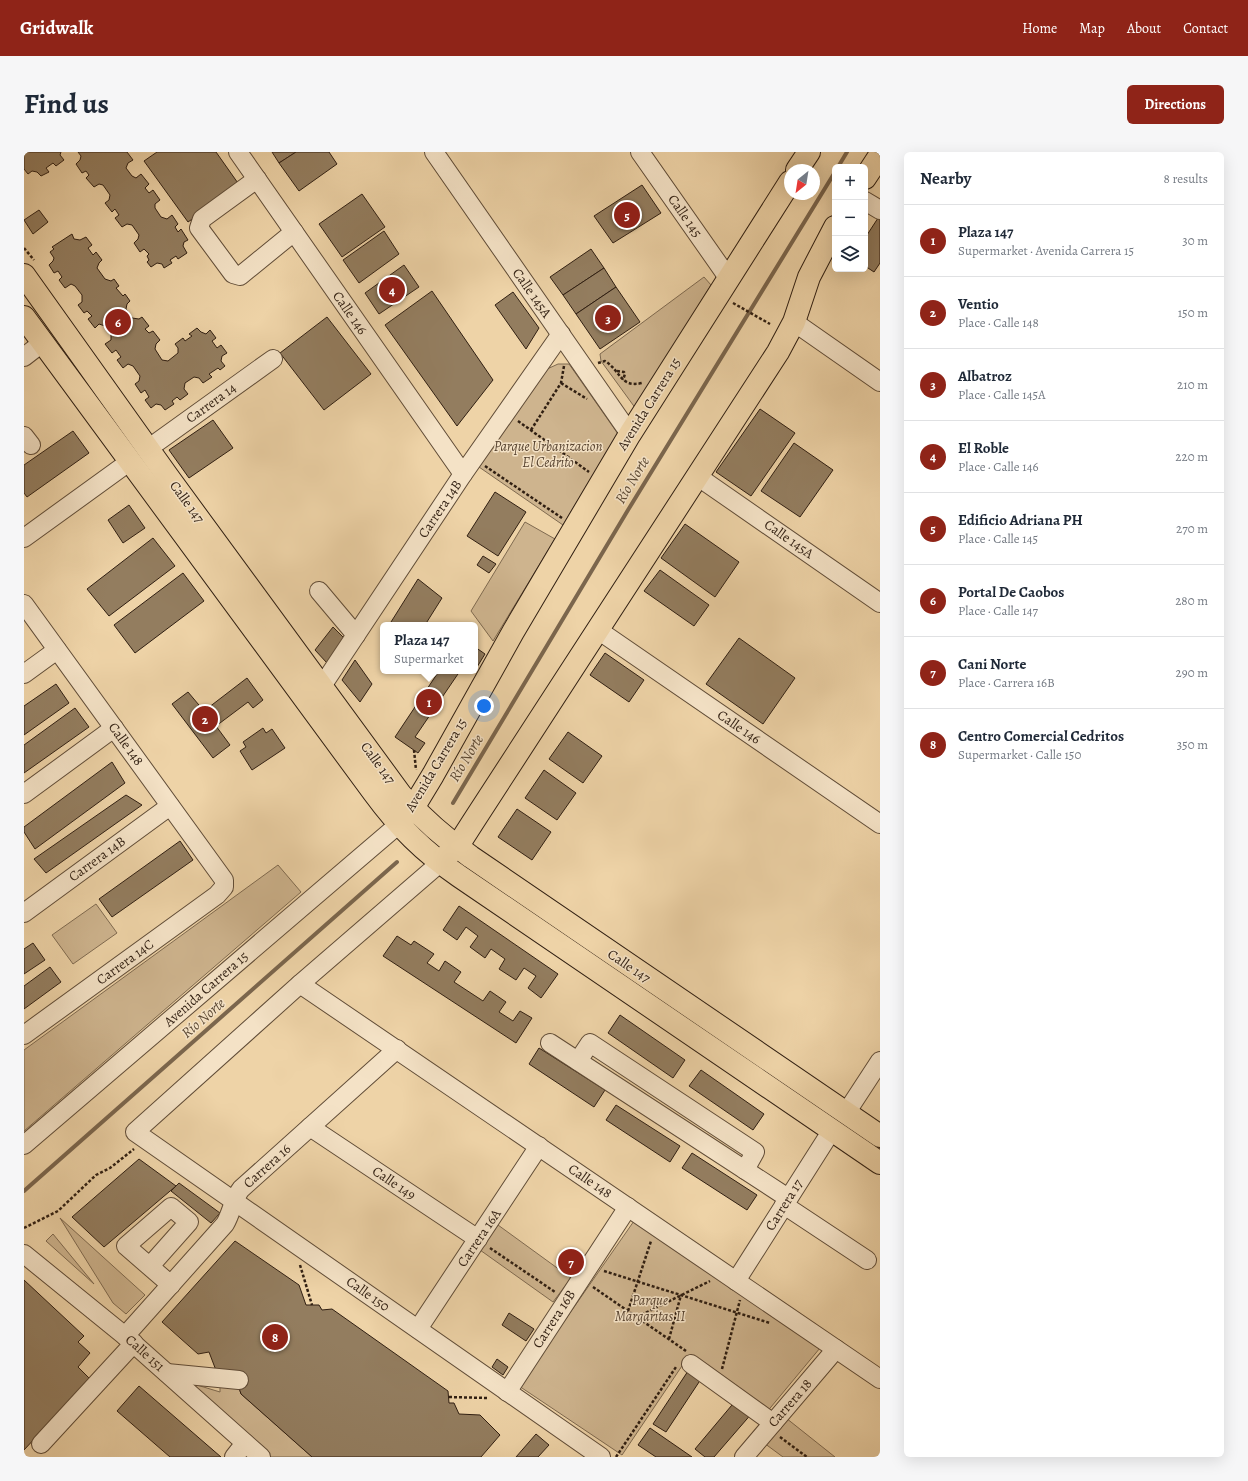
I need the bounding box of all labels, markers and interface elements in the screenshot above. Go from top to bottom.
text: Gridwalk [20,15,93,41]
text: Home [1022,19,1057,38]
text: Map [1079,19,1105,38]
text: About [1127,19,1161,38]
text: Contact [1183,19,1228,38]
text: Find us [24,85,109,123]
button: Directions [1127,85,1224,124]
north arrow [784,164,820,200]
map controls [832,164,868,272]
button: + [832,164,868,200]
text: Nearby [920,167,971,190]
text: 8 results [1164,170,1208,187]
street label: Calle 145 [663,191,707,241]
pin: 5 [614,200,640,230]
button: − [832,200,868,236]
text: Plaza 147 [958,222,1013,242]
text: 1 [931,232,935,249]
text: 30 m [1182,232,1208,249]
button: layers [832,236,868,272]
text: Supermarket · Avenida Carrera 15 [958,242,1134,259]
street label: Calle 145A [508,264,556,322]
pin: 4 [379,275,405,305]
street label: Calle 146 [328,288,372,338]
text: Ventio [958,294,999,314]
pin: 3 [595,303,621,333]
text: 2 [930,304,936,321]
text: 150 m [1178,304,1208,321]
pin: 6 [105,307,131,337]
text: Place · Calle 148 [958,314,1039,331]
street label: Avenida Carrera 15 [612,354,685,455]
text: Albatroz [958,366,1012,386]
text: 3 [930,376,936,393]
text: 210 m [1177,376,1208,393]
street label: Carrera 14 [182,378,240,428]
text: Place · Calle 145A [958,386,1046,403]
park label: Parque Urbanizacion El Cedrito [494,437,602,472]
text: El Roble [958,438,1009,458]
text: 4 [930,448,936,465]
text: 220 m [1175,448,1208,465]
water label: Río Norte [610,452,654,507]
text: Place · Calle 146 [958,458,1039,475]
street label: Carrera 14B [414,476,466,542]
street label: Calle 147 [165,477,209,527]
text: Edificio Adriana PH [958,510,1083,530]
street label: Calle 145A [760,515,818,563]
text: 5 [930,520,936,537]
text: 270 m [1176,520,1208,537]
text: Place · Calle 145 [958,530,1038,547]
text: Portal De Caobos [958,582,1064,602]
text: 6 [930,592,936,609]
text: 280 m [1175,592,1208,609]
text: Place · Calle 147 [958,602,1038,619]
popup [380,622,478,674]
text: Plaza 147 [394,630,450,650]
text: Supermarket [394,650,464,667]
text: Cani Norte [958,654,1026,674]
text: 7 [930,664,936,681]
text: 290 m [1176,664,1208,681]
text: Place · Carrera 16B [958,674,1055,691]
pin: 1 [416,687,442,717]
your location [474,696,494,716]
pin: 2 [192,704,218,734]
street label: Calle 146 [713,705,765,749]
street label: Avenida Carrera 15 [400,715,471,816]
street label: Calle 148 [104,719,148,770]
text: Centro Comercial Cedritos [958,726,1124,746]
water label: Río Norte [444,730,488,785]
text: 8 [930,736,936,753]
text: 350 m [1177,736,1208,753]
street label: Calle 147 [356,738,400,788]
text: Supermarket · Calle 150 [958,746,1081,763]
street label: Carrera 14B [65,832,129,886]
street label: Carrera 14C [92,935,158,989]
street label: Calle 147 [604,945,654,987]
street label: Avenida Carrera 15 [159,947,252,1032]
water label: Río Norte [177,993,230,1043]
street label: Carrera 16 [239,1140,295,1192]
street label: Calle 148 [564,1159,616,1203]
street label: Calle 149 [369,1162,419,1204]
street label: Carrera 17 [761,1176,807,1234]
street label: Carrera 16A [453,1205,506,1271]
pin: 7 [558,1247,584,1277]
street label: Calle 150 [342,1272,394,1316]
street label: Carrera 16B [528,1286,580,1352]
park label: Parque Margaritas II [615,1291,686,1326]
pin: 8 [262,1322,288,1352]
street label: Calle 151 [121,1330,169,1376]
street label: Carrera 18 [764,1375,816,1431]

